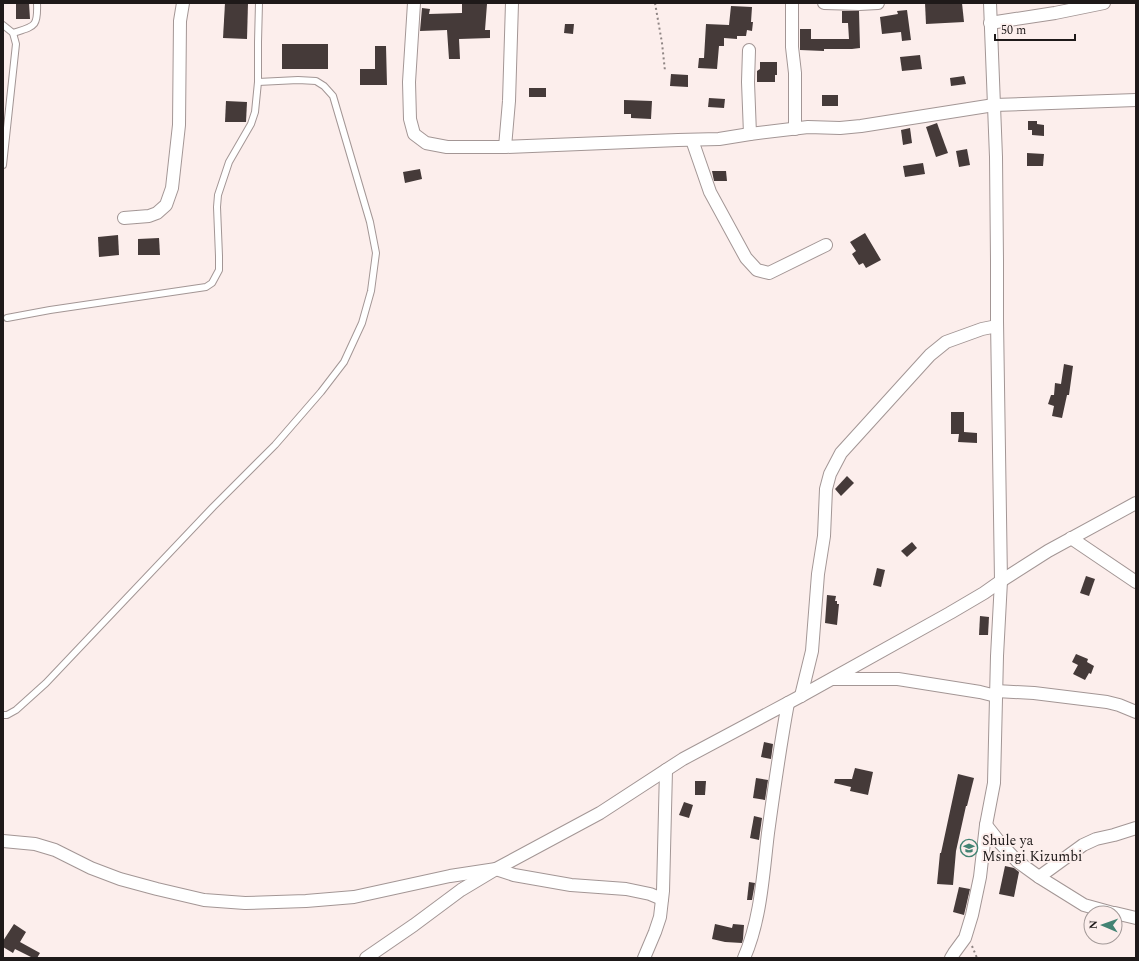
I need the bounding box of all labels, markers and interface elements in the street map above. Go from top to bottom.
scale bar [995,16,1075,42]
text: 50 m [1001,21,1026,40]
place label: Shule ya Msingi Kizumbi [982,830,1083,867]
school or university icon: Shule ya Msingi Kizumbi [959,838,979,858]
north arrow [1083,905,1123,945]
text: N [1085,920,1102,929]

